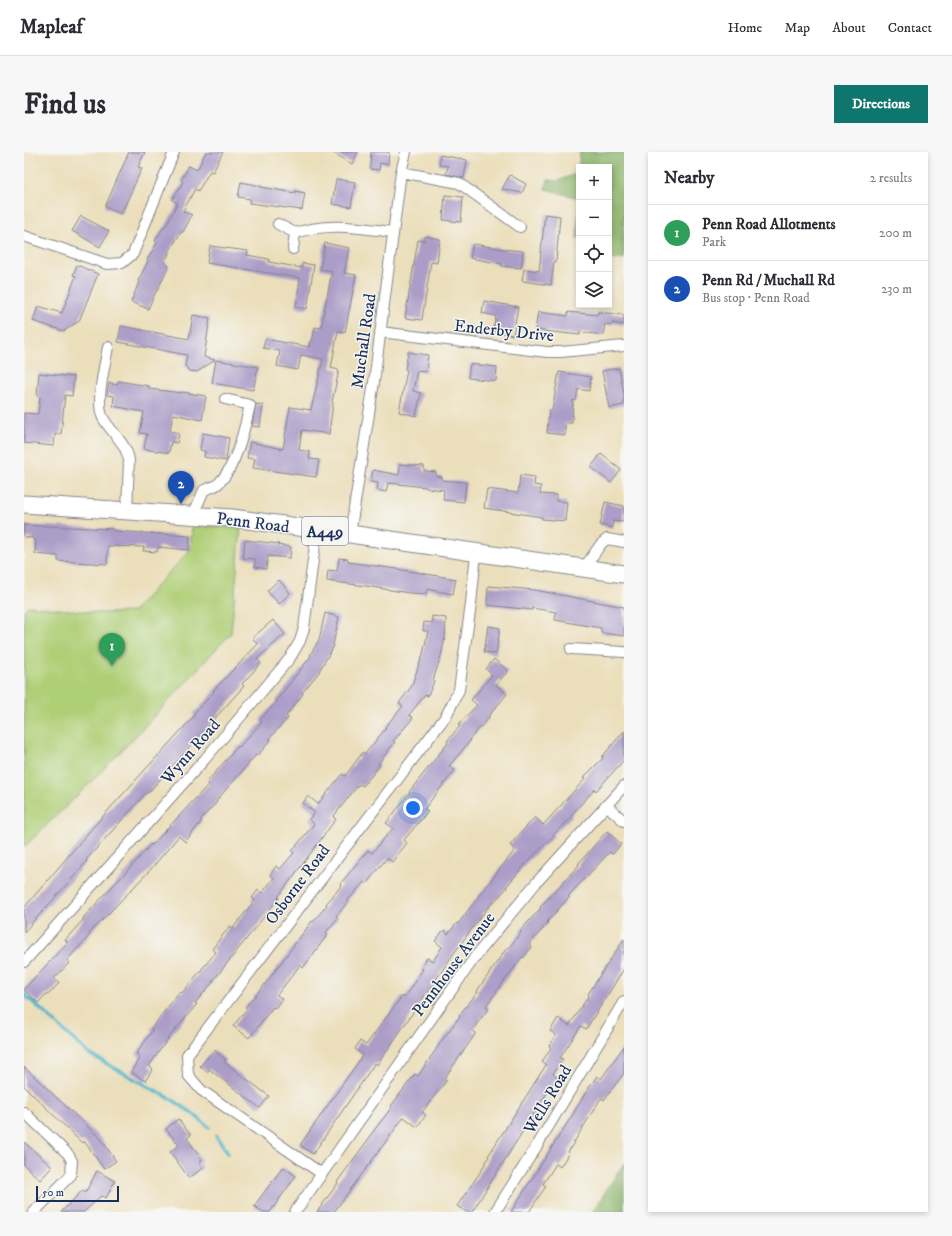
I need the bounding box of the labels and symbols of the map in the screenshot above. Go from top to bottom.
street label: Muchall Road [346,292,382,390]
street label: Enderby Drive [453,315,555,347]
pin: 2 [168,471,194,504]
street label: Penn Road [215,508,291,538]
road number: A449 [302,517,348,545]
pin: 1 [99,633,125,666]
street label: Wynn Road [156,714,226,790]
your location [403,798,423,818]
street label: Osborne Road [260,840,335,929]
street label: Pennhouse Avenue [407,908,500,1021]
street label: Wells Road [518,1061,577,1139]
scale bar [36,1184,119,1203]

